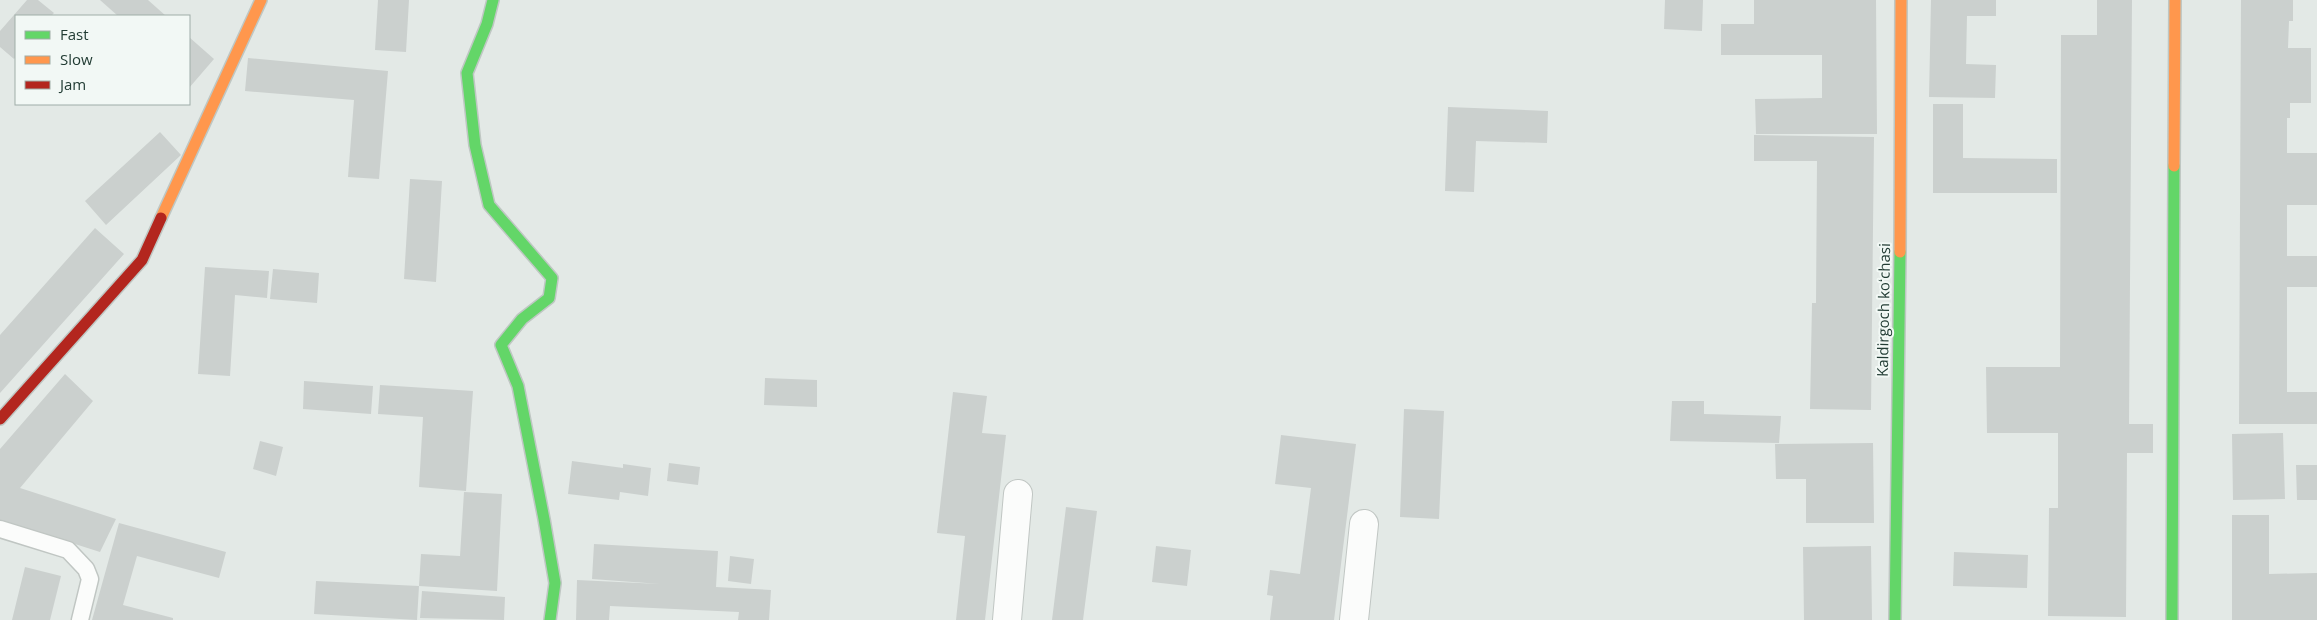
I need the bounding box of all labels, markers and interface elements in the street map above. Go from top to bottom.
legend [15,15,190,105]
text: Fast [60,24,89,44]
text: Slow [60,49,93,69]
text: Jam [58,74,86,94]
street label: Kaldirgoch koʻchasi [1872,243,1894,377]

